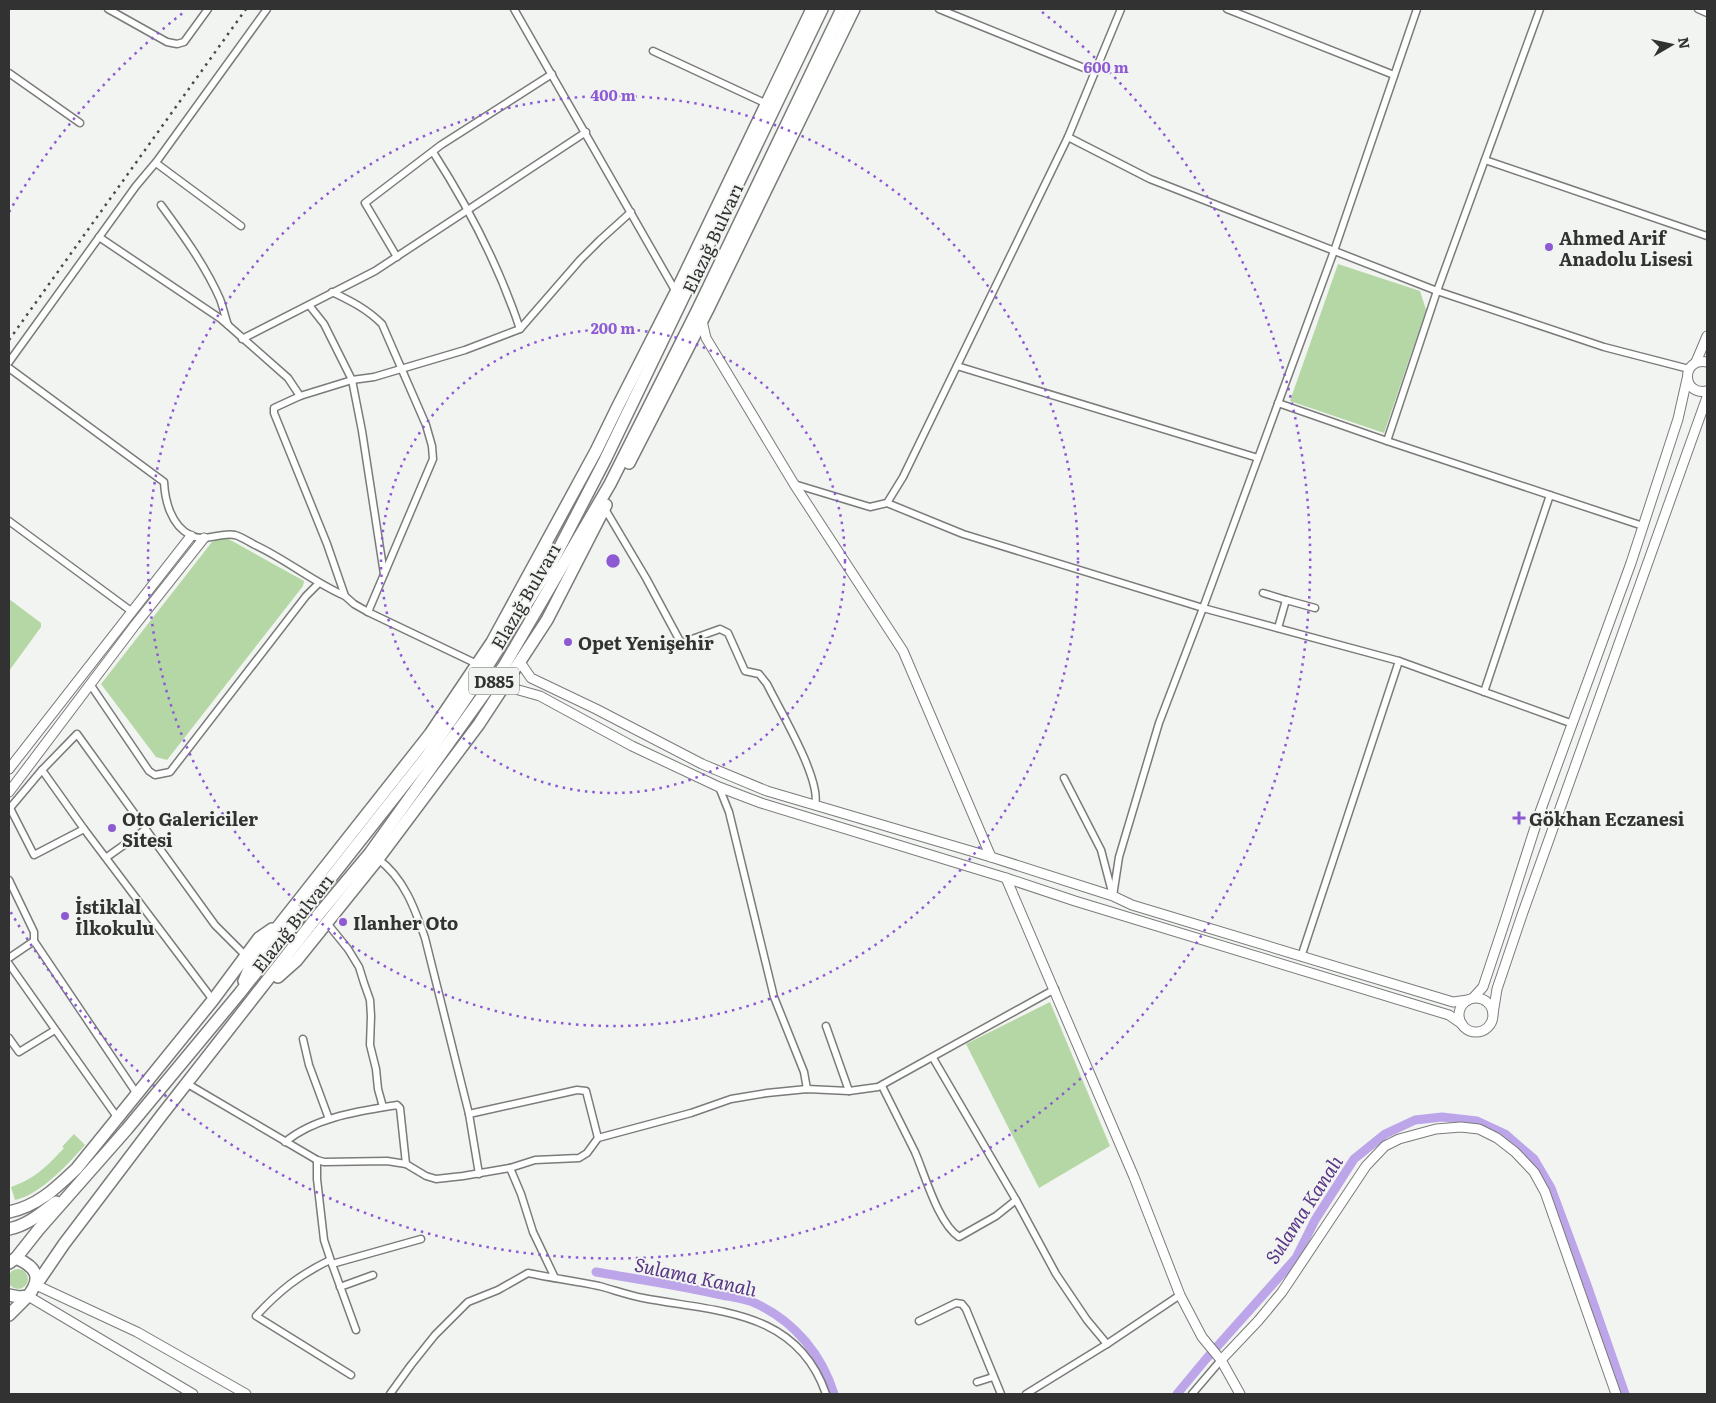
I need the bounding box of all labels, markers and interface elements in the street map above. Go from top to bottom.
north arrow [1646,20,1696,70]
text: N [1674,35,1696,50]
text: 600 m [1083,55,1129,78]
text: 400 m [590,83,636,106]
street label: Elazığ Bulvarı [675,179,749,297]
place label: Ahmed Arif Anadolu Lisesi [1559,224,1693,272]
marker: Ahmed Arif Anadolu Lisesi [1543,241,1555,253]
text: 200 m [591,316,635,339]
street label: Elazığ Bulvarı [484,538,566,654]
centre of rings [604,552,622,570]
place label: Opet Yenişehir [578,629,714,656]
marker: Opet Yenişehir [562,636,574,648]
road number: D885 [469,668,519,694]
place label: Oto Galericiler Sitesi [122,805,258,853]
place label: Gökhan Eczanesi [1529,805,1685,832]
marker: Gökhan Eczanesi [1513,812,1525,824]
marker: Oto Galericiler Sitesi [106,822,118,834]
street label: Elazığ Bulvarı [245,868,339,978]
place label: İstiklal İlkokulu [75,893,154,941]
place label: Ilanher Oto [353,909,458,936]
marker: İstiklal İlkokulu [59,910,71,922]
marker: Ilanher Oto [337,916,349,928]
water label: Sulama Kanalı [1257,1149,1349,1269]
water label: Sulama Kanalı [632,1249,760,1303]

